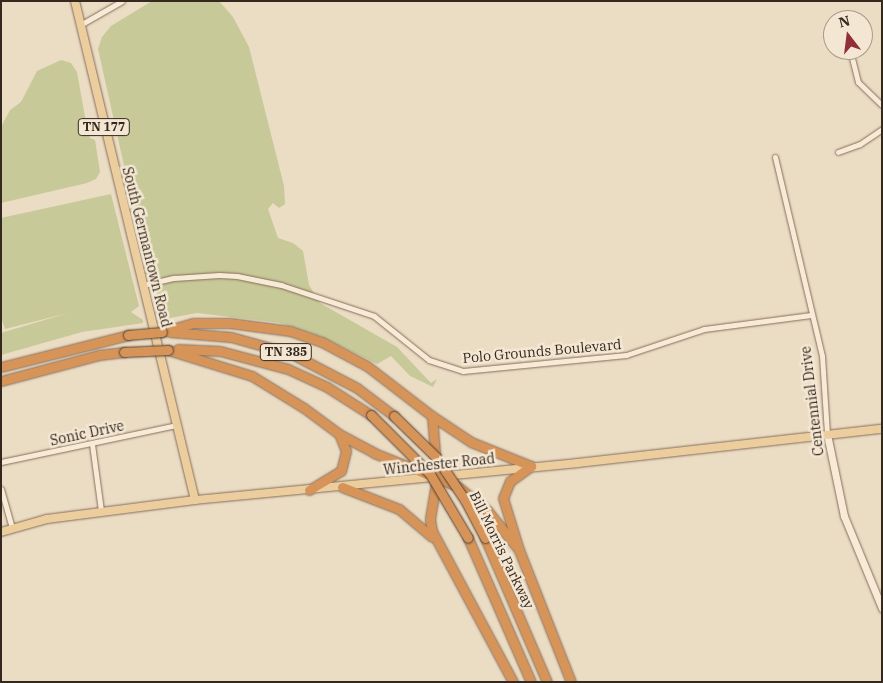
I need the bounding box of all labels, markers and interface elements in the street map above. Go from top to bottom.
north arrow [823,10,873,60]
text: N [837,11,852,32]
road number: TN 177 [78,118,130,136]
street label: South Germantown Road [119,165,175,329]
street label: Polo Grounds Boulevard [462,336,622,366]
road number: TN 385 [260,342,312,362]
street label: Centennial Drive [797,345,827,457]
street label: Sonic Drive [48,417,126,449]
street label: Winchester Road [382,450,496,478]
street label: Bill Morris Parkway [466,488,538,612]

